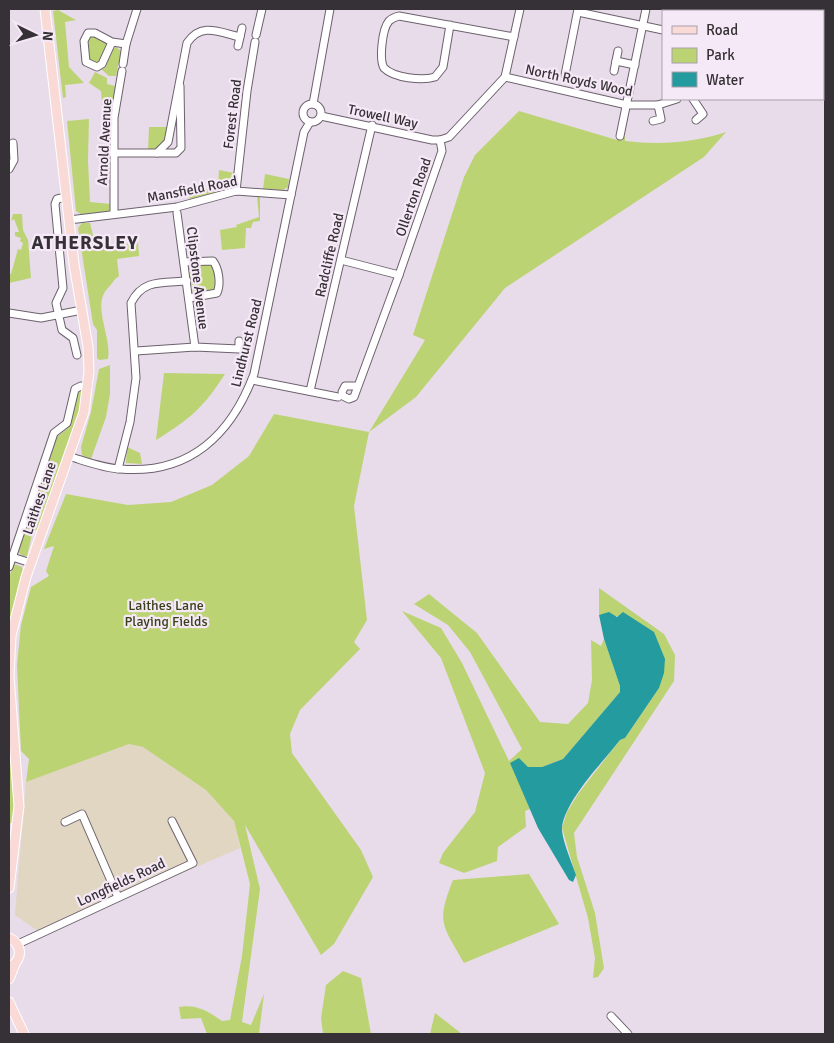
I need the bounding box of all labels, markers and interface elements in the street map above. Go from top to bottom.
north arrow [10,10,60,60]
legend [662,10,824,100]
text: Road [706,21,738,39]
text: N [39,30,56,42]
text: Park [706,46,735,64]
street label: North Royds Wood [524,61,634,100]
text: Water [706,71,744,89]
street label: Forest Road [220,78,245,150]
street label: Arnold Avenue [94,98,115,186]
street label: Trowell Way [346,101,420,132]
street label: Ollerton Road [392,155,435,239]
street label: Mansfield Road [145,172,239,207]
street label: Radcliffe Road [312,211,347,299]
street label: Clipstone Avenue [183,226,212,330]
district label: ATHERSLEY [31,231,139,255]
street label: Lindhurst Road [227,297,266,389]
street label: Laithes Lane [19,460,60,537]
park label: Laithes Lane Playing Fields [124,597,208,630]
street label: Longfields Road [75,855,168,910]

